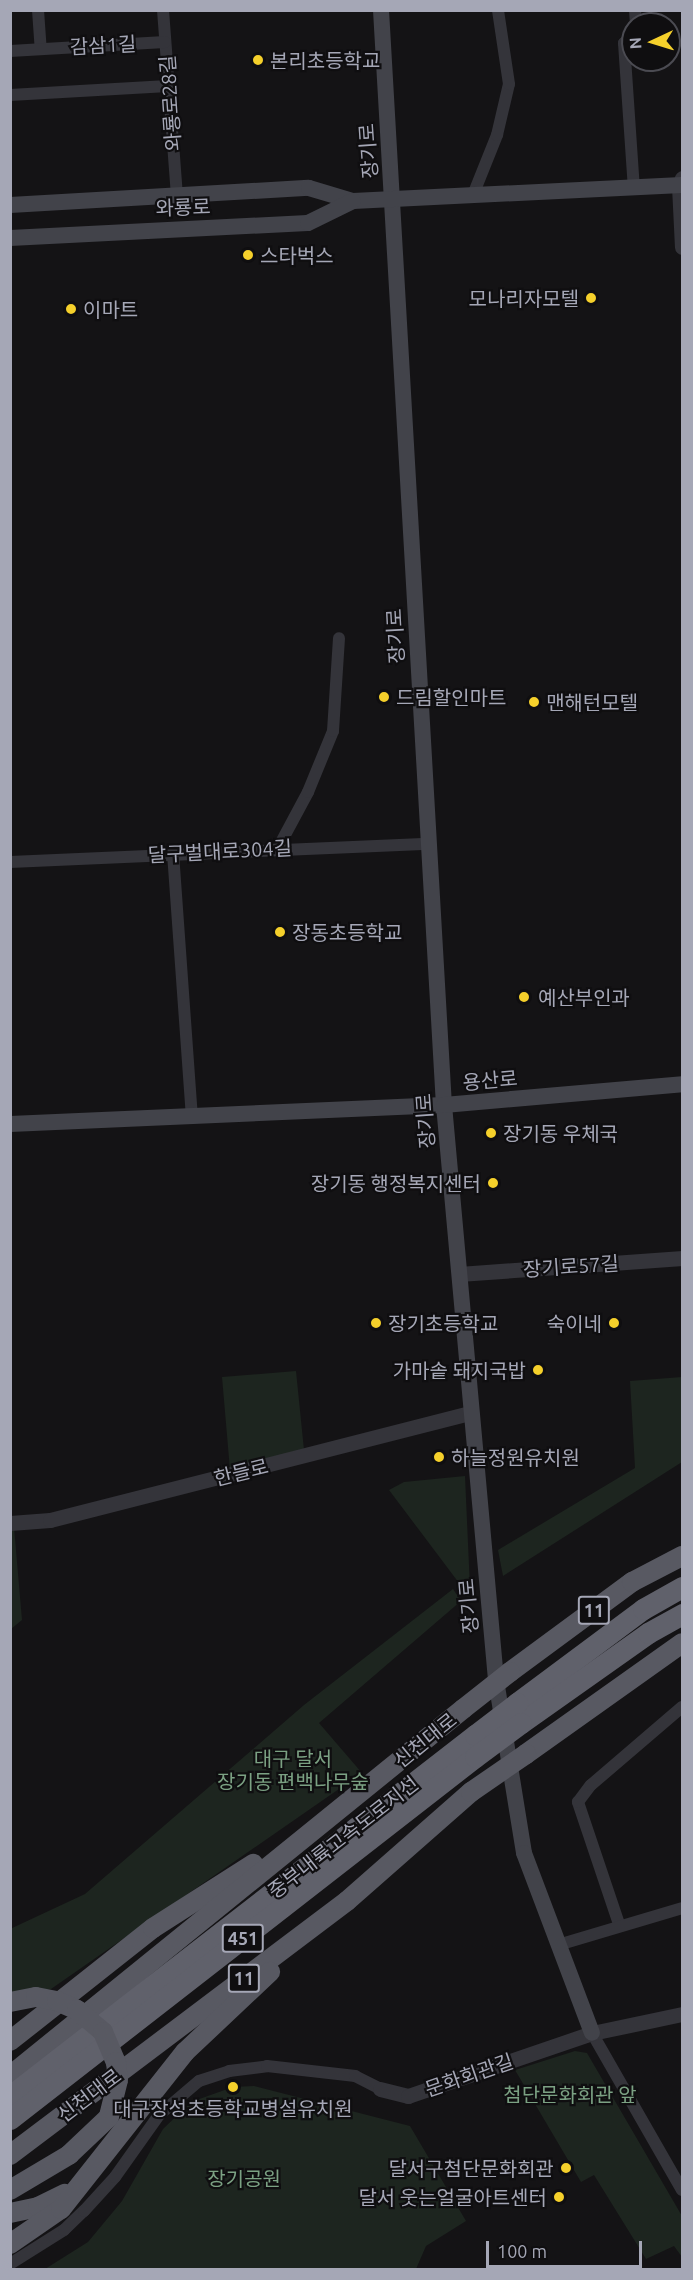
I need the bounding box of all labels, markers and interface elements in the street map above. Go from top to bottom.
north arrow [621,12,681,72]
street label: 감삼1길 [69,31,137,59]
text: N [626,37,644,50]
place label: 본리초등학교 [270,48,380,72]
marker: 본리초등학교 [251,53,265,67]
street label: 와룡로28길 [155,54,185,152]
street label: 장기로 [354,123,382,179]
street label: 와룡로 [155,194,211,220]
place label: 스타벅스 [260,243,334,267]
marker: 스타벅스 [241,248,255,262]
place label: 모나리자모텔 [469,286,579,310]
marker: 모나리자모텔 [584,291,598,305]
place label: 이마트 [83,297,138,321]
marker: 이마트 [64,302,78,316]
street label: 장기로 [382,608,408,664]
place label: 드림할인마트 [396,685,506,709]
marker: 드림할인마트 [377,690,391,704]
place label: 맨해턴모텔 [546,690,638,714]
marker: 맨해턴모텔 [527,695,541,709]
street label: 달구벌대로304길 [147,835,293,867]
place label: 장동초등학교 [292,920,402,944]
marker: 장동초등학교 [273,925,287,939]
place label: 예산부인과 [538,985,630,1009]
marker: 예산부인과 [515,988,533,1006]
street label: 용산로 [461,1066,519,1094]
street label: 장기로 [411,1093,439,1149]
place label: 장기동 우체국 [503,1121,618,1145]
marker: 장기동 우체국 [484,1126,498,1140]
place label: 장기동 행정복지센터 [311,1171,481,1195]
marker: 장기동 행정복지센터 [486,1176,500,1190]
street label: 장기로57길 [522,1251,620,1281]
place label: 장기초등학교 [388,1311,498,1335]
place label: 숙이네 [547,1311,602,1335]
marker: 장기초등학교 [369,1316,383,1330]
marker: 숙이네 [607,1316,621,1330]
place label: 가마솥 돼지국밥 [393,1358,526,1382]
marker: 가마솥 돼지국밥 [531,1363,545,1377]
place label: 하늘정원유치원 [451,1445,580,1469]
marker: 하늘정원유치원 [432,1450,446,1464]
street label: 한들로 [211,1454,271,1490]
street label: 장기로 [454,1577,482,1635]
road number: 11 [578,1595,610,1625]
street label: 신천대로 [389,1708,461,1772]
park label: 대구 달서 장기동 편백나무숲 [217,1747,369,1794]
street label: 중부내륙고속도로지선 [263,1771,423,1903]
road number: 451 [220,1923,266,1953]
road number: 11 [228,1963,260,1993]
street label: 문화회관길 [422,2049,516,2101]
street label: 신천대로 [52,2063,126,2127]
marker: 대구장성초등학교병설유치원 [226,2080,240,2094]
park label: 첨단문화회관 앞 [503,2082,637,2106]
place label: 대구장성초등학교병설유치원 [113,2096,353,2120]
place label: 달서구첨단문화회관 [388,2156,554,2180]
marker: 달서구첨단문화회관 [559,2161,573,2175]
park label: 장기공원 [207,2166,281,2190]
place label: 달서 웃는얼굴아트센터 [358,2185,547,2209]
marker: 달서 웃는얼굴아트센터 [552,2190,566,2204]
scale bar [489,2229,645,2267]
text: 100 m [497,2241,547,2261]

